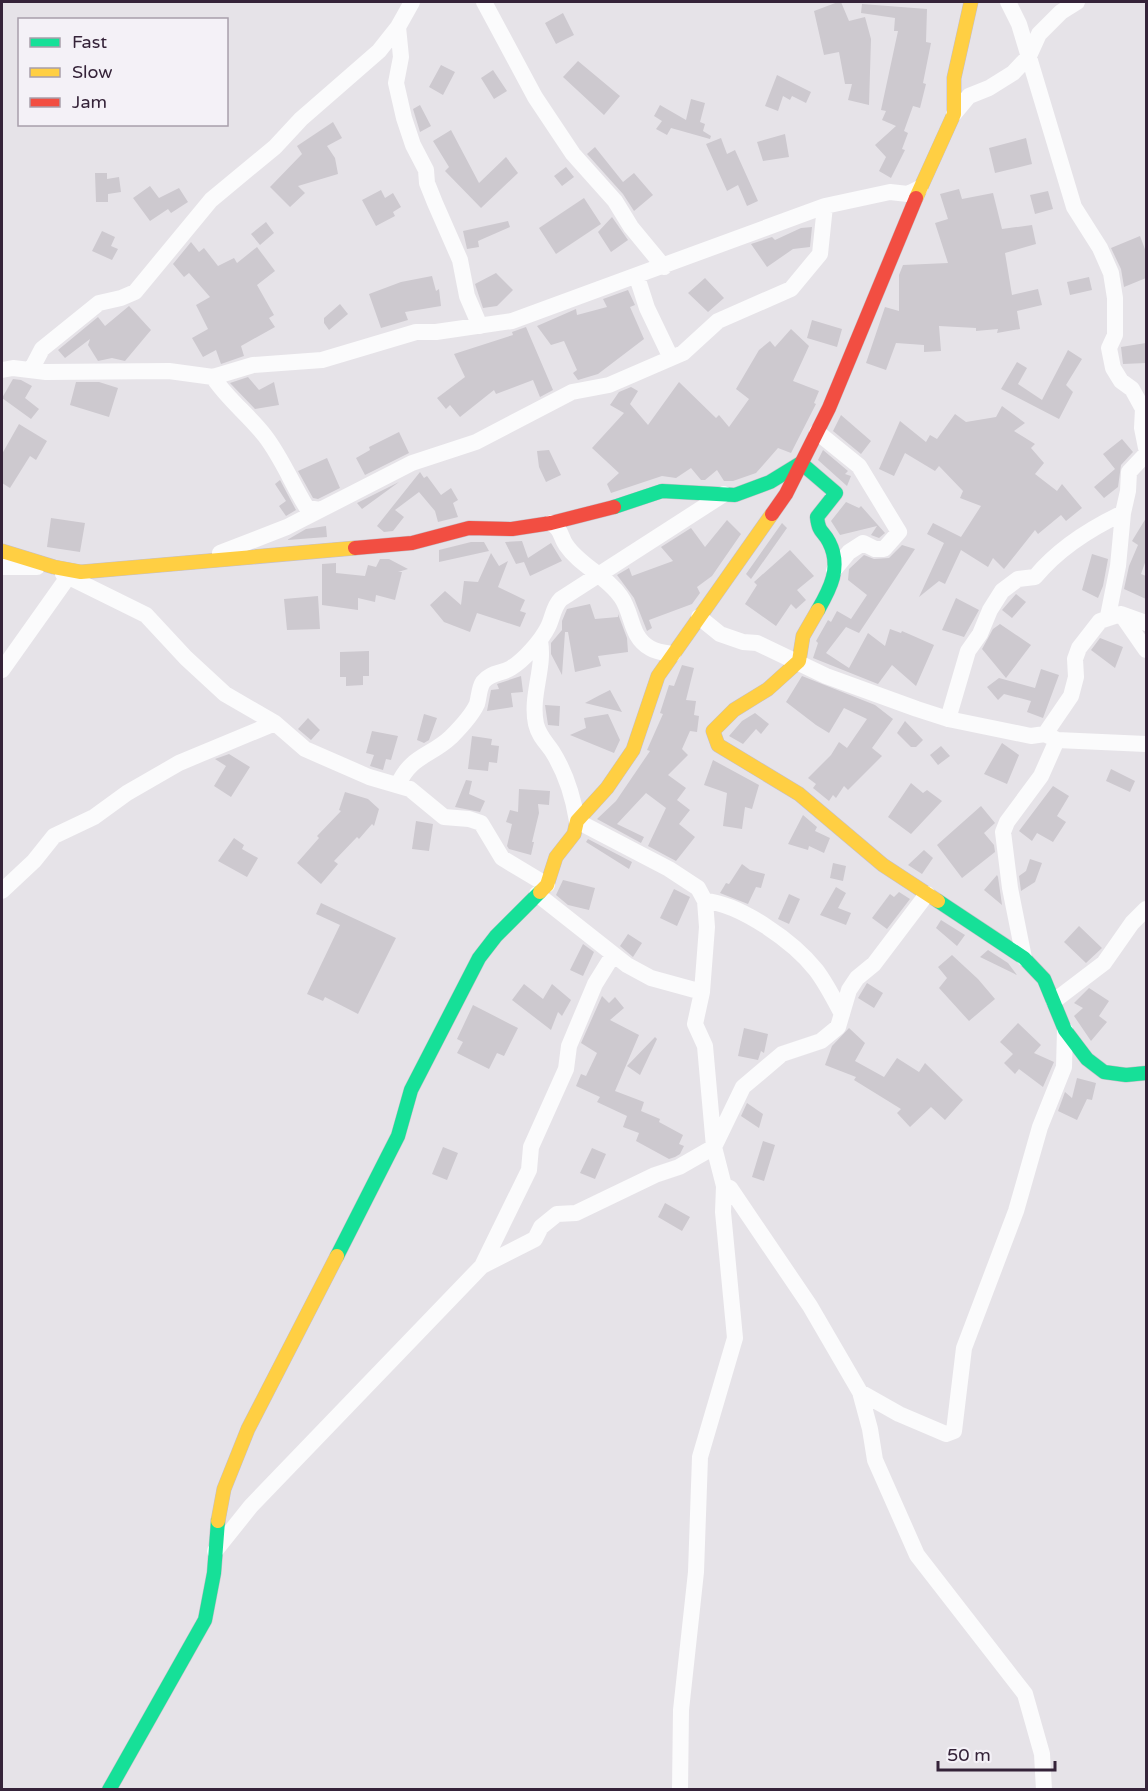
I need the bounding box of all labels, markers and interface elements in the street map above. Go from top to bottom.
legend [18,18,228,126]
text: Fast [72,31,107,53]
text: Slow [72,61,113,83]
text: Jam [72,91,107,113]
scale bar [938,1734,1055,1772]
text: 50 m [947,1744,991,1766]

